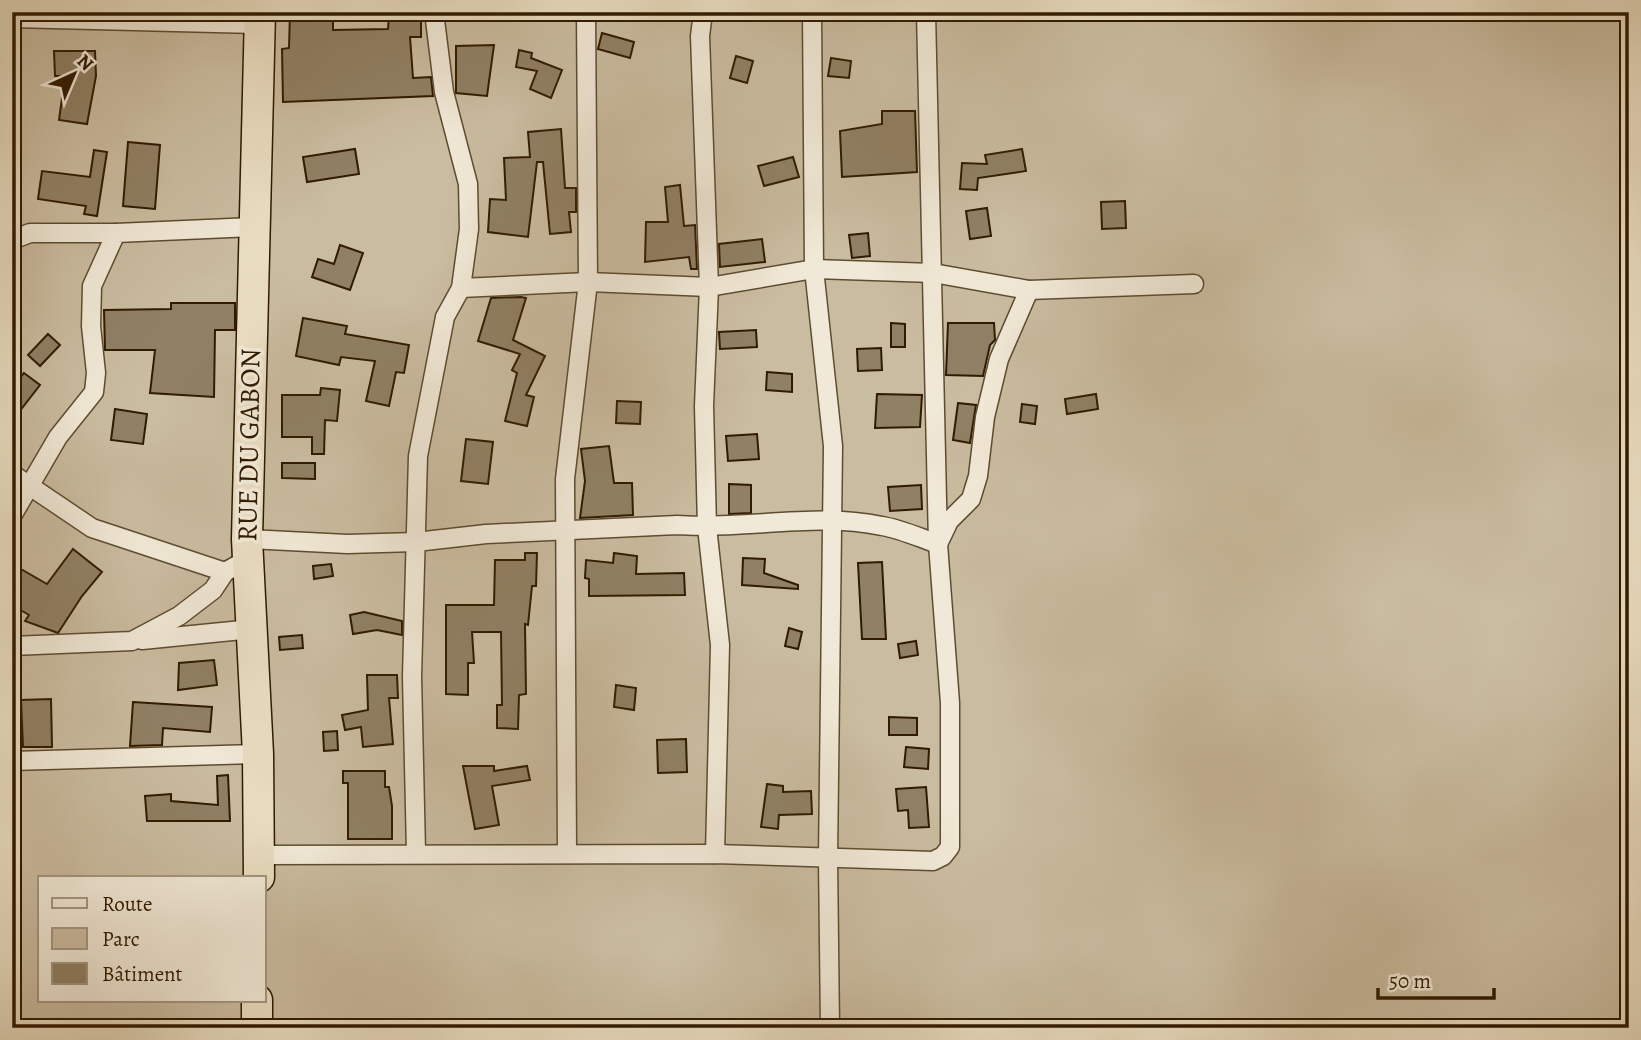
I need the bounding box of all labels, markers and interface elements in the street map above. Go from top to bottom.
north arrow [38,38,108,108]
text: N [71,48,99,77]
street label: RUE DU GABON [228,348,270,542]
legend [38,876,266,1002]
text: Route [102,890,152,918]
text: Parc [102,925,140,953]
scale bar [1378,956,1494,1000]
text: Bâtiment [102,960,183,988]
text: 50 m [1389,967,1431,995]

